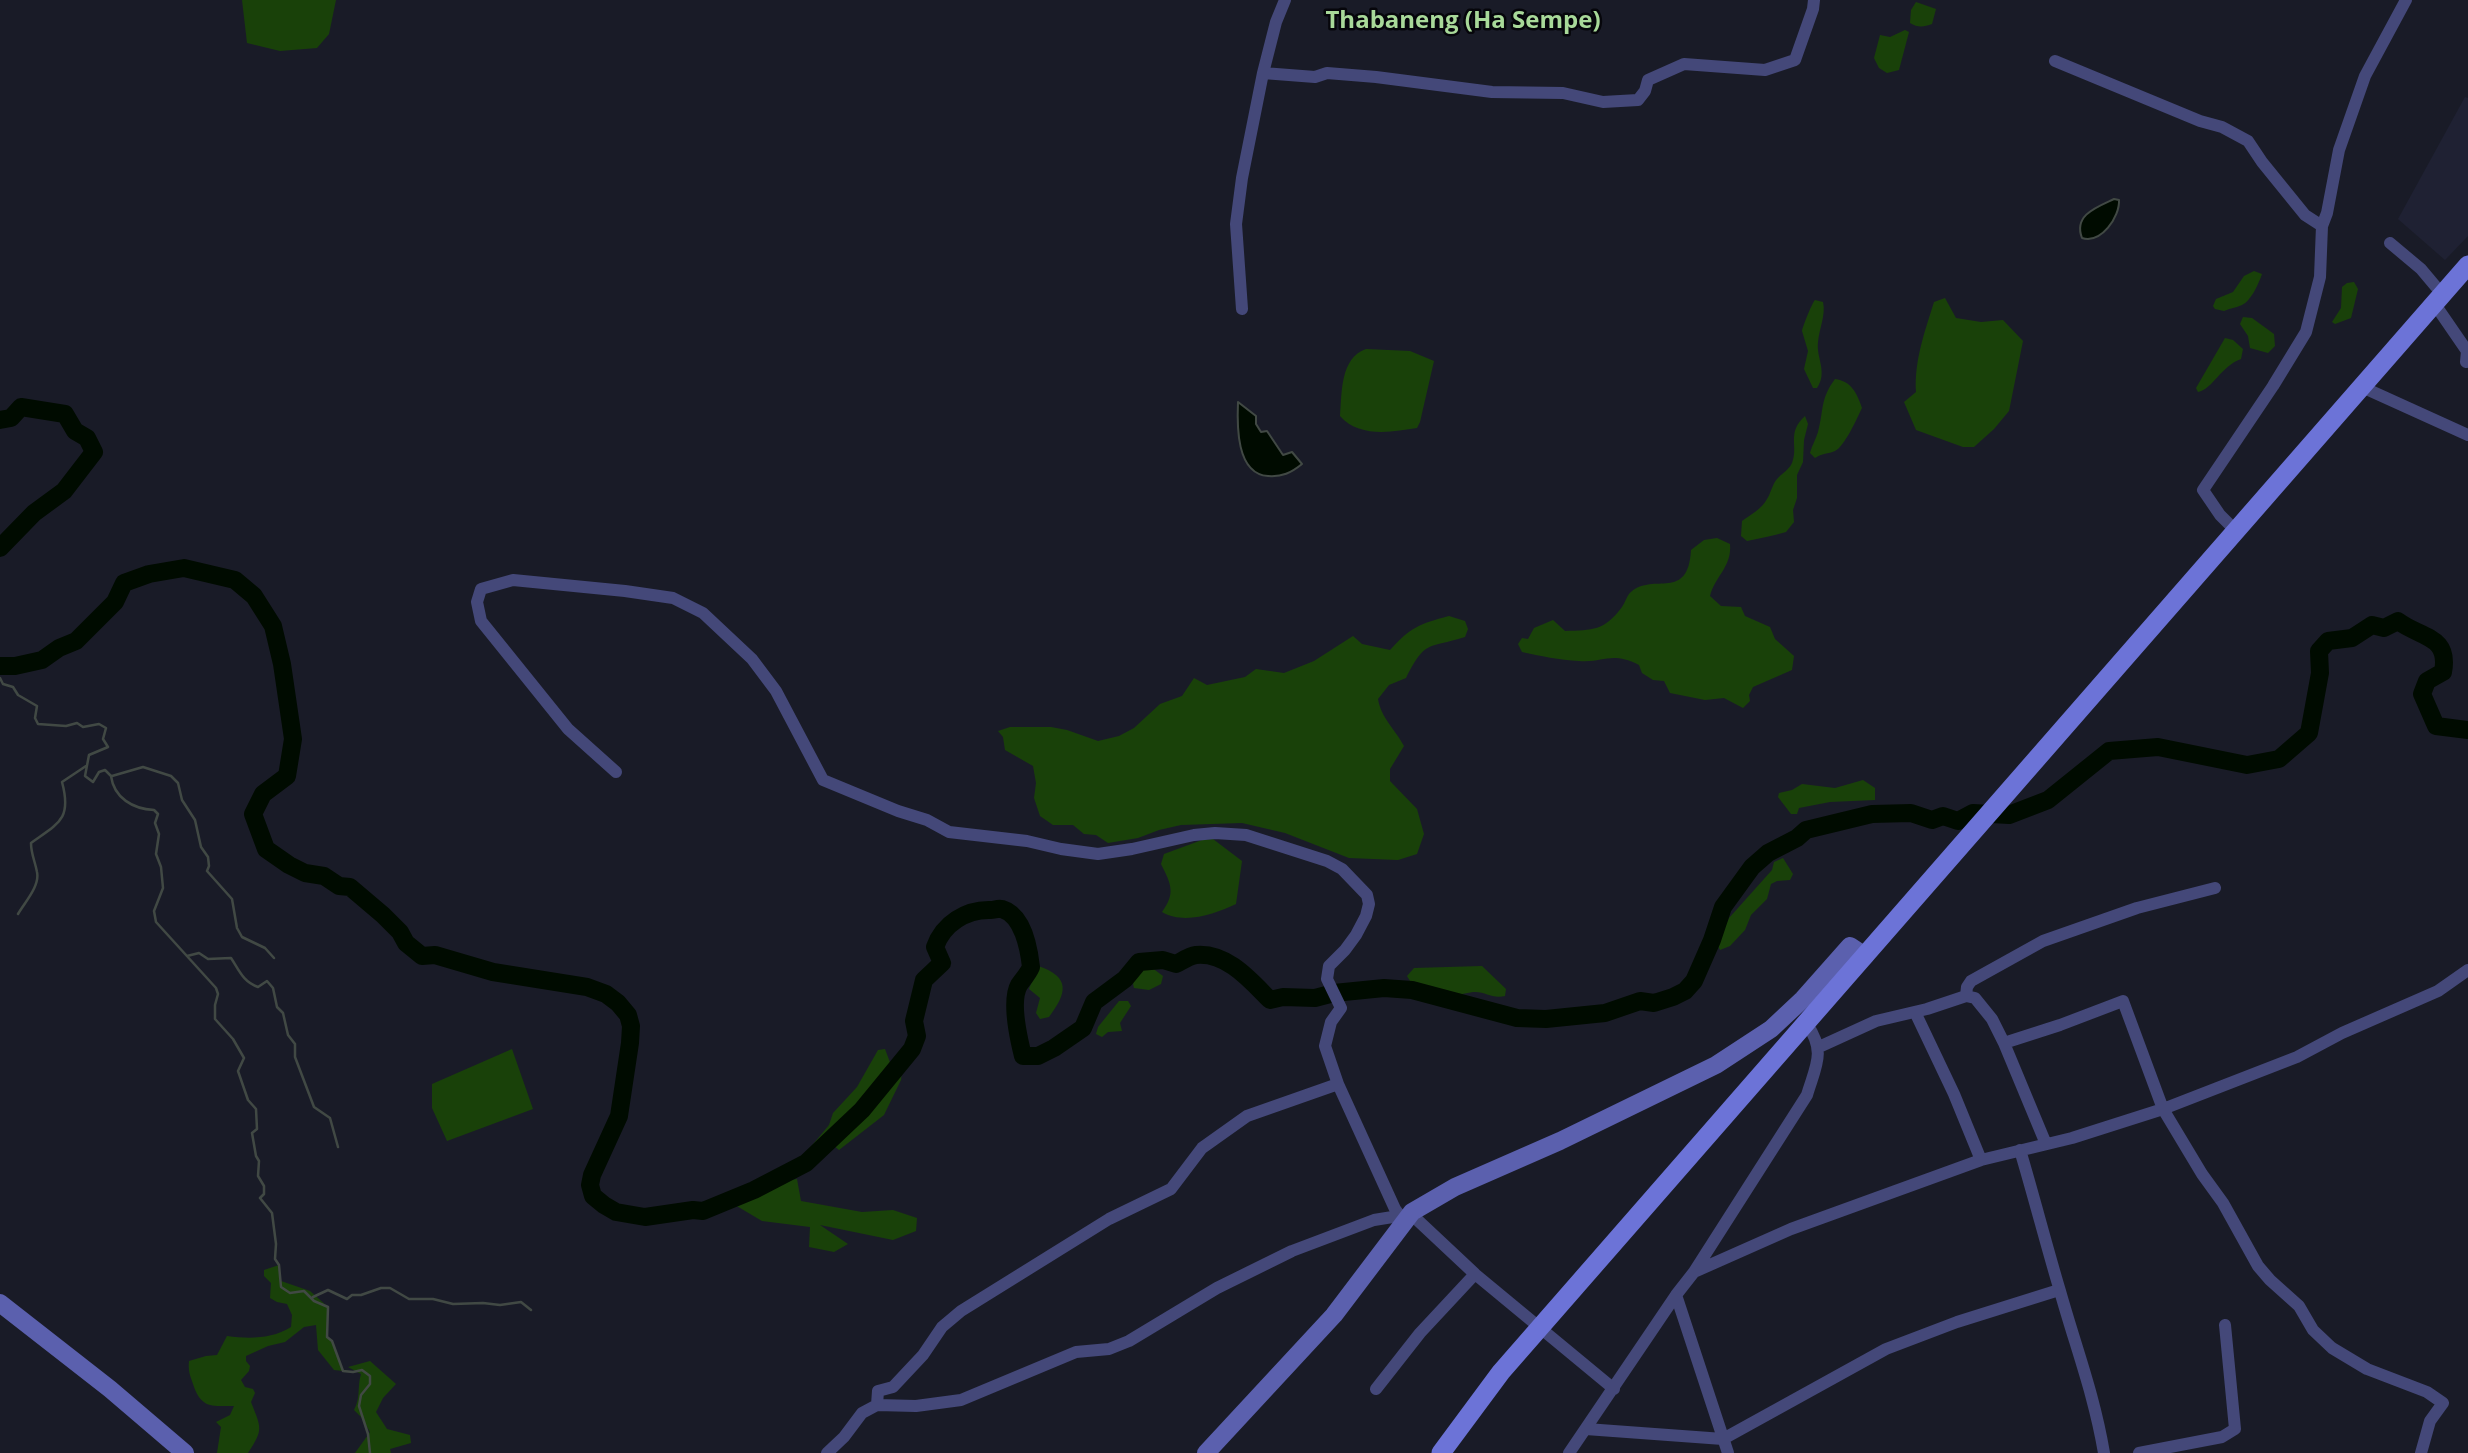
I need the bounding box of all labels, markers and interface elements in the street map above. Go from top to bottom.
district label: Thabaneng (Ha Sempe) [1325,7,1601,35]

